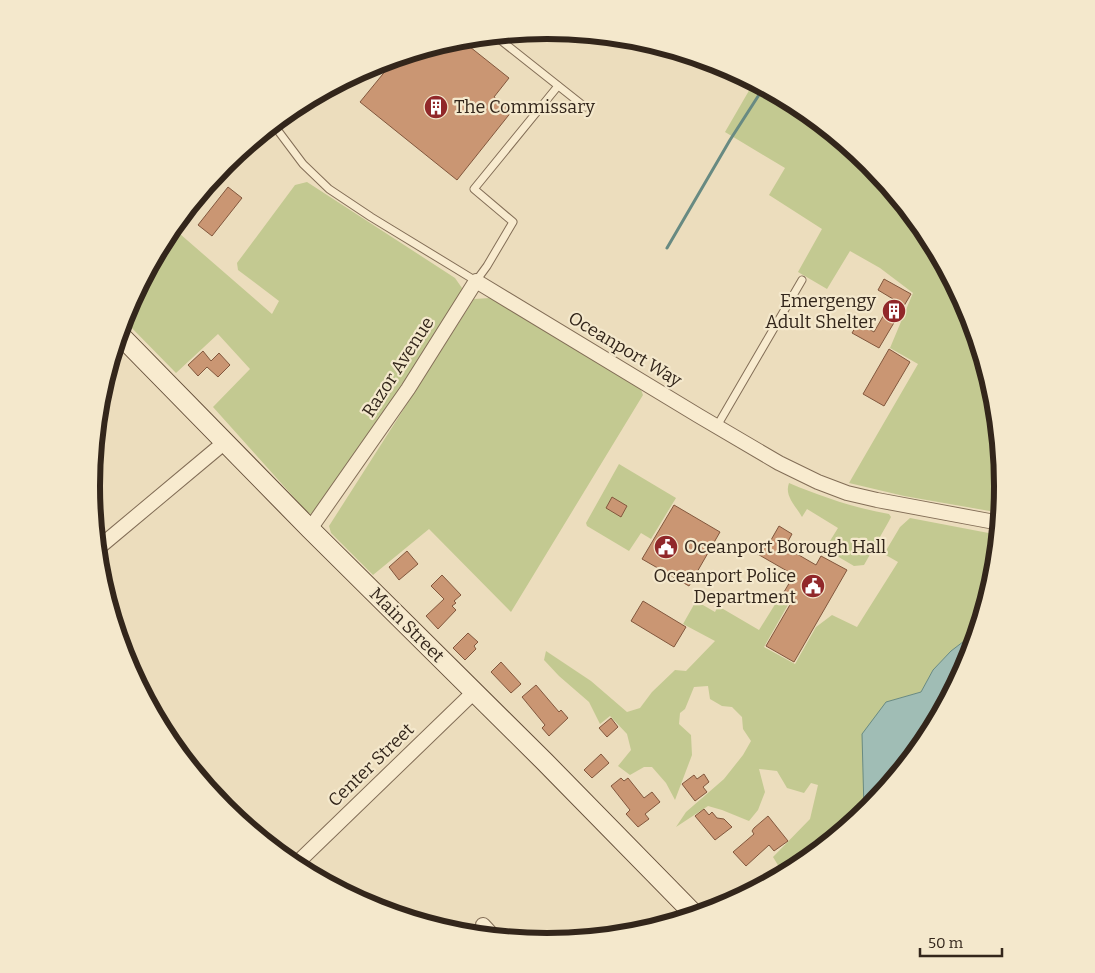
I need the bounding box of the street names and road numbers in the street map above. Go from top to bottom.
street label: Oceanport Way [564,307,686,392]
street label: Razor Avenue [357,313,439,421]
street label: Main Street [365,583,449,667]
street label: Center Street [323,718,419,811]

